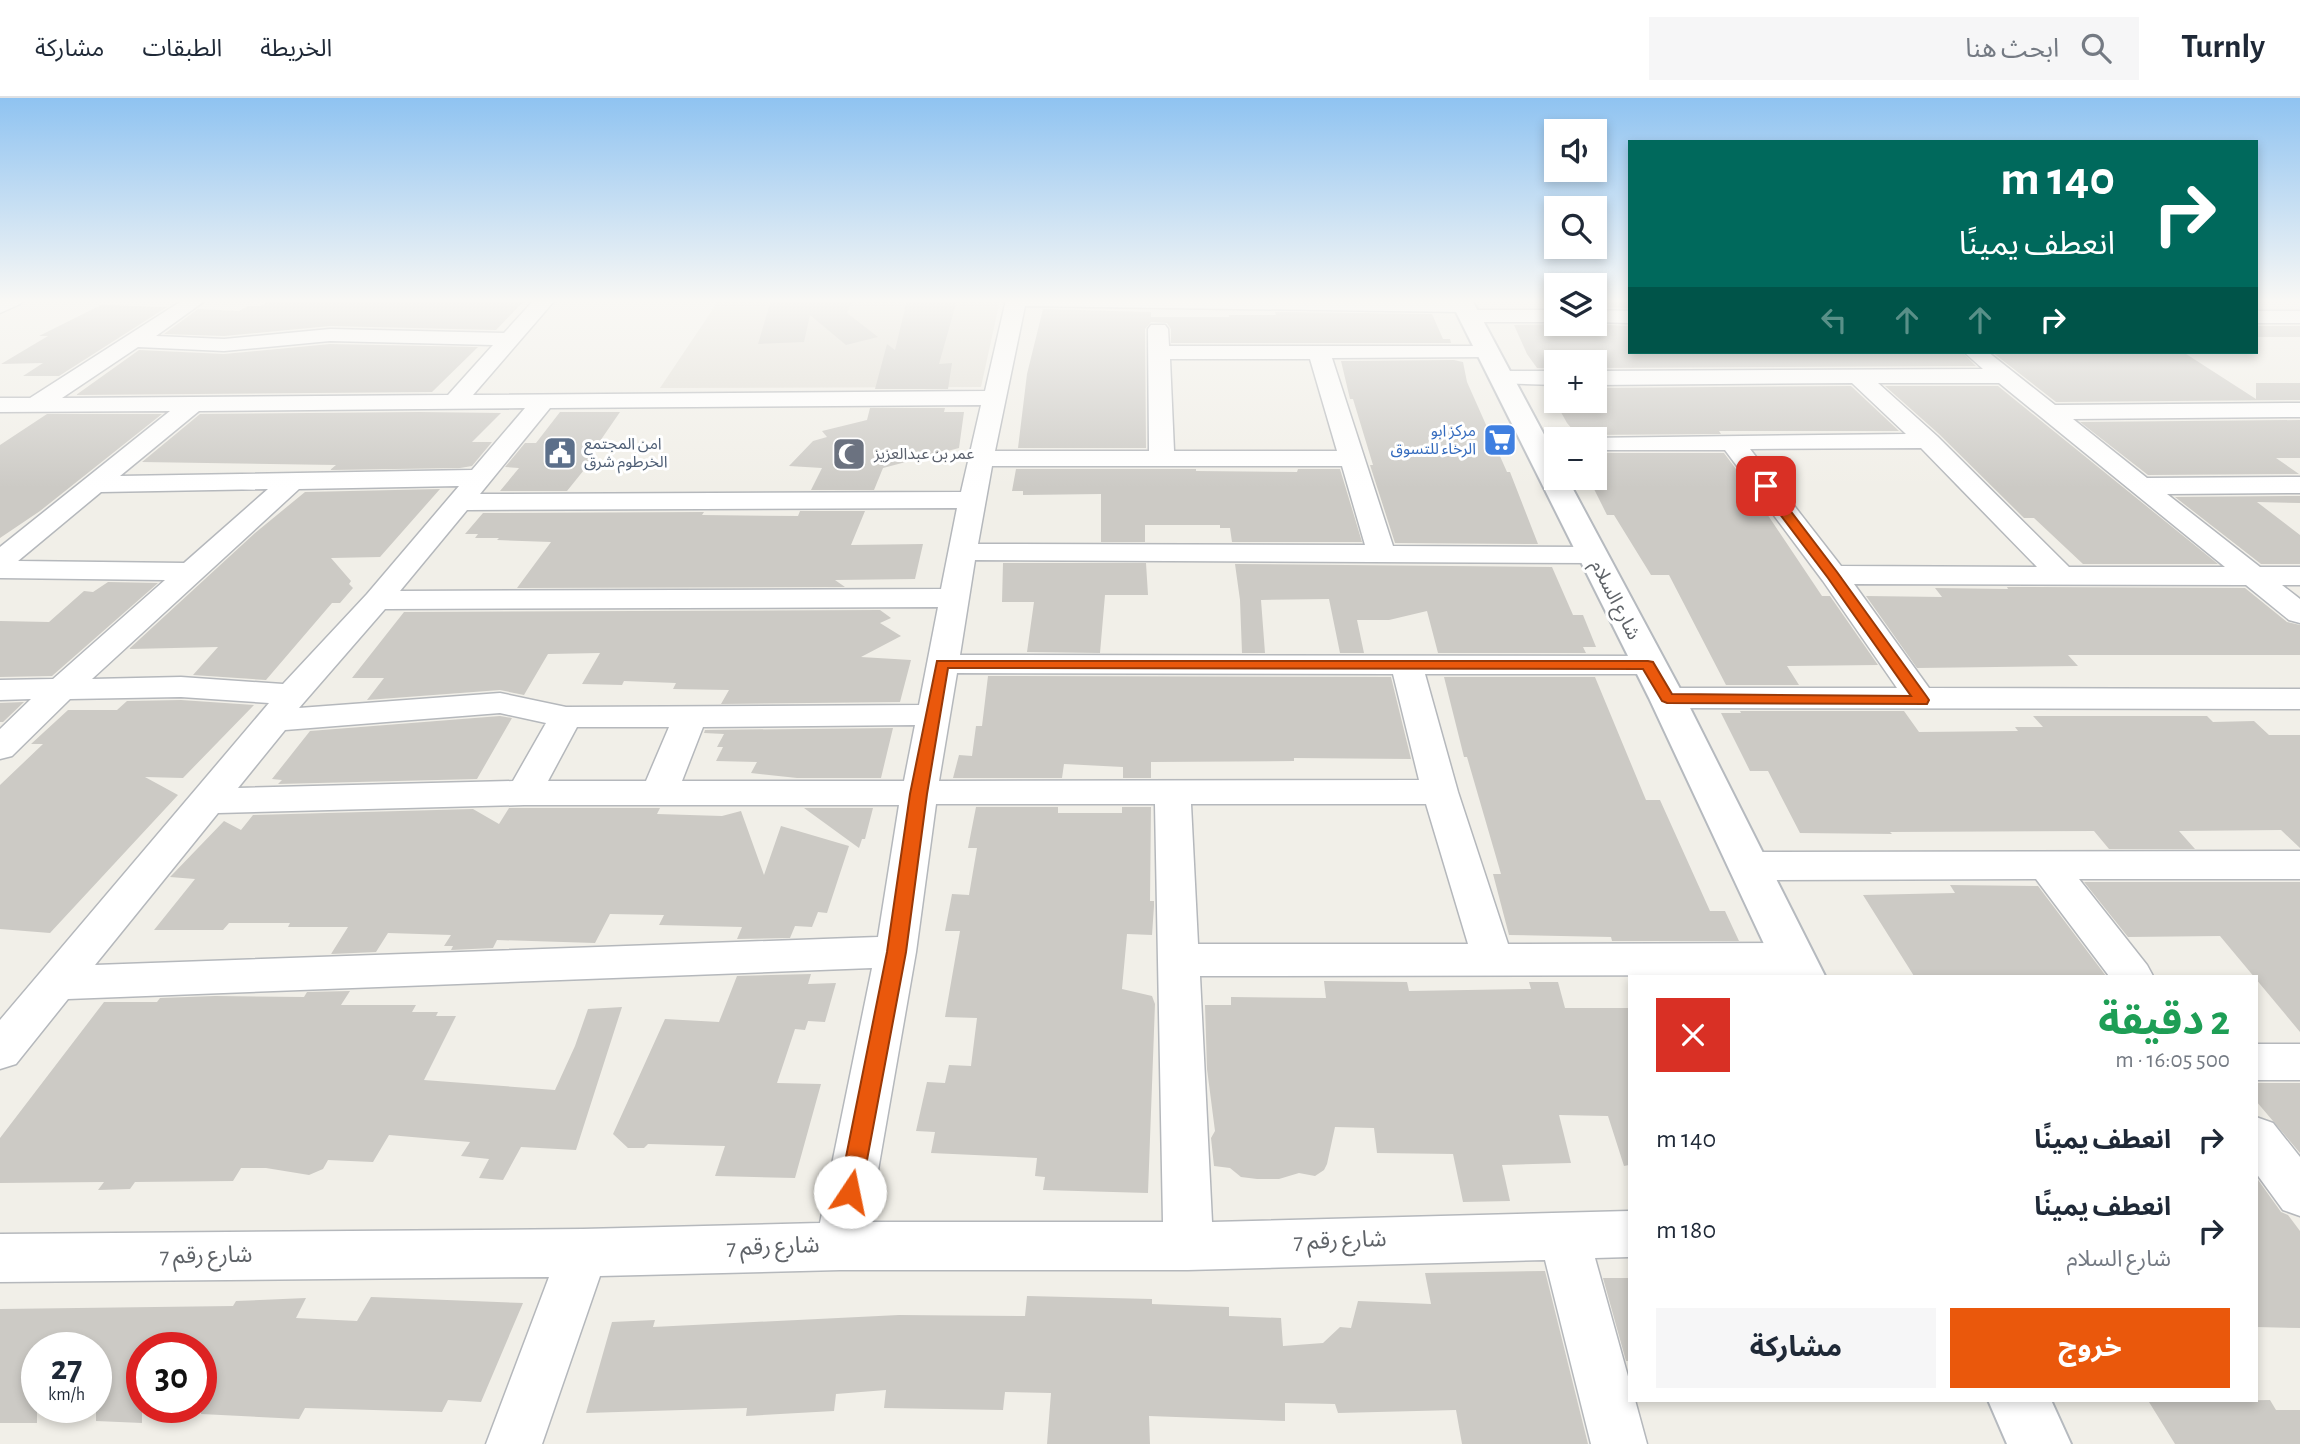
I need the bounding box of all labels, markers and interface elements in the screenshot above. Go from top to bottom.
search box [1649,17,2139,80]
icon: search [2077,29,2115,67]
text: Turnly [2181,31,2265,64]
text: ابحث هنا [1965,36,2059,62]
text: مشاركة [35,37,104,61]
text: الطبقات [142,37,222,61]
text: الخريطة [260,37,332,61]
map controls [1544,119,1607,490]
button: sound [1544,119,1607,182]
text: 140 m [2000,155,2115,204]
icon: right [2139,168,2230,259]
button: search [1544,196,1607,259]
text: انعطف يمينًا [1959,228,2115,260]
button: layers [1544,273,1607,336]
icon: left [1815,301,1853,339]
icon: ahead [1888,301,1926,339]
icon: ahead [1961,301,1999,339]
icon: right [2034,301,2072,339]
button: + [1544,350,1607,413]
supermarket icon: مركز ابو الرخاء للتسوق [1481,421,1519,459]
place label: مركز ابو الرخاء للتسوق [1391,423,1476,458]
button: − [1544,427,1607,490]
public building icon: امن المجتمع الخرطوم شرق [541,434,579,472]
mosque icon: عمر بن عبدالعزيز [830,435,868,473]
place label: امن المجتمع الخرطوم شرق [584,436,668,474]
place label: عمر بن عبدالعزيز [873,446,974,463]
pin [1736,456,1796,516]
icon: arrive [1747,467,1785,505]
street label: شارع السلام [1583,557,1643,645]
button: close [1656,998,1730,1072]
text: 2 دقيقة [2098,1000,2230,1042]
text: 500 m · 16:05 [2115,1049,2230,1072]
icon: right [2192,1121,2230,1159]
text: 140 m [1656,1126,1716,1152]
text: انعطف يمينًا [2034,1127,2171,1153]
position arrow [813,1155,887,1229]
text: انعطف يمينًا [2034,1194,2171,1220]
icon: right [2192,1212,2230,1250]
text: 180 m [1656,1217,1716,1243]
street label: شارع رقم 7 [1293,1228,1387,1258]
street label: شارع رقم 7 [726,1234,820,1264]
street label: شارع رقم 7 [159,1244,253,1272]
text: شارع السلام [2066,1248,2171,1271]
button: مشاركة [1656,1308,1936,1388]
button: خروج [1950,1308,2230,1388]
speed limit sign: 30 [126,1332,217,1423]
text: 27 [51,1351,82,1386]
text: km/h [48,1386,85,1404]

